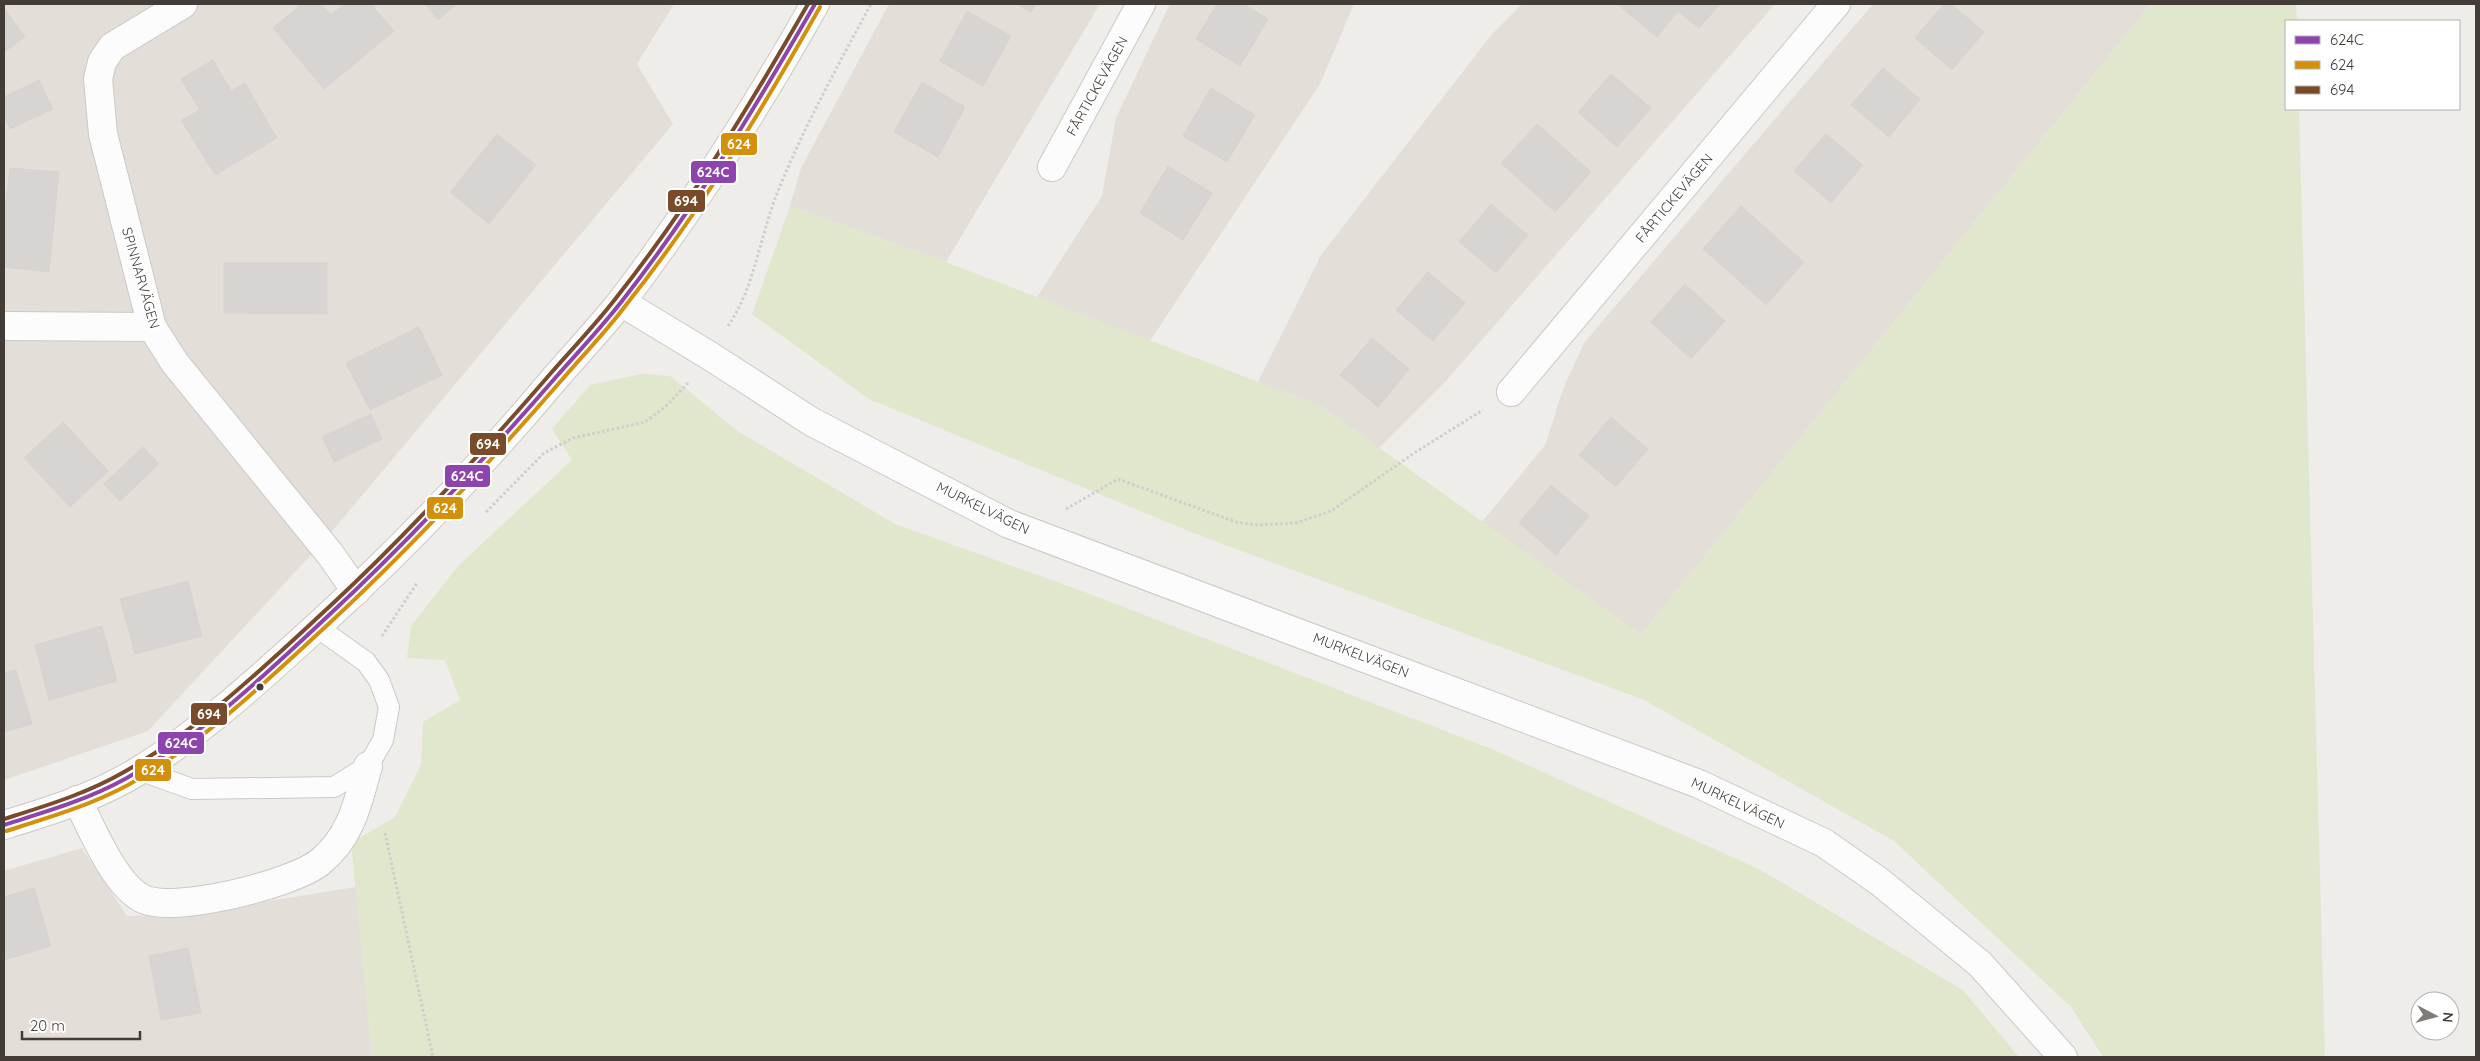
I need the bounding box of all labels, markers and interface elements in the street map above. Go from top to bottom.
legend [2285,20,2460,110]
text: 624C [2330,30,2364,49]
street label: FÅRTICKEVÄGEN [1062,33,1132,139]
text: 624 [2330,55,2354,74]
text: 694 [2330,80,2354,99]
line badge: 624 [720,132,758,156]
text: 624 [727,135,751,153]
street label: FÅRTICKEVÄGEN [1631,150,1717,246]
line badge: 624C [690,160,737,184]
text: 624C [697,163,730,181]
line badge: 694 [667,189,706,213]
text: 694 [674,192,698,210]
street label: SPINNARVÄGEN [118,225,164,331]
line badge: 694 [469,432,507,456]
text: 694 [476,435,500,453]
line badge: 624C [444,464,491,488]
text: 624C [451,467,484,485]
street label: MURKELVÄGEN [934,478,1032,538]
line badge: 624 [426,496,464,520]
text: 624 [433,499,457,517]
street label: MURKELVÄGEN [1310,628,1412,682]
unlabelled marker [255,682,265,692]
line badge: 694 [190,702,228,726]
text: 694 [197,705,221,723]
line badge: 624C [157,731,205,755]
text: 624C [165,734,198,752]
line badge: 624 [134,758,172,782]
text: 624 [141,761,165,779]
street label: MURKELVÄGEN [1688,773,1788,833]
north arrow [2410,991,2460,1041]
scale bar [22,1008,140,1040]
text: N [2438,1011,2457,1023]
text: 20 m [30,1016,65,1035]

